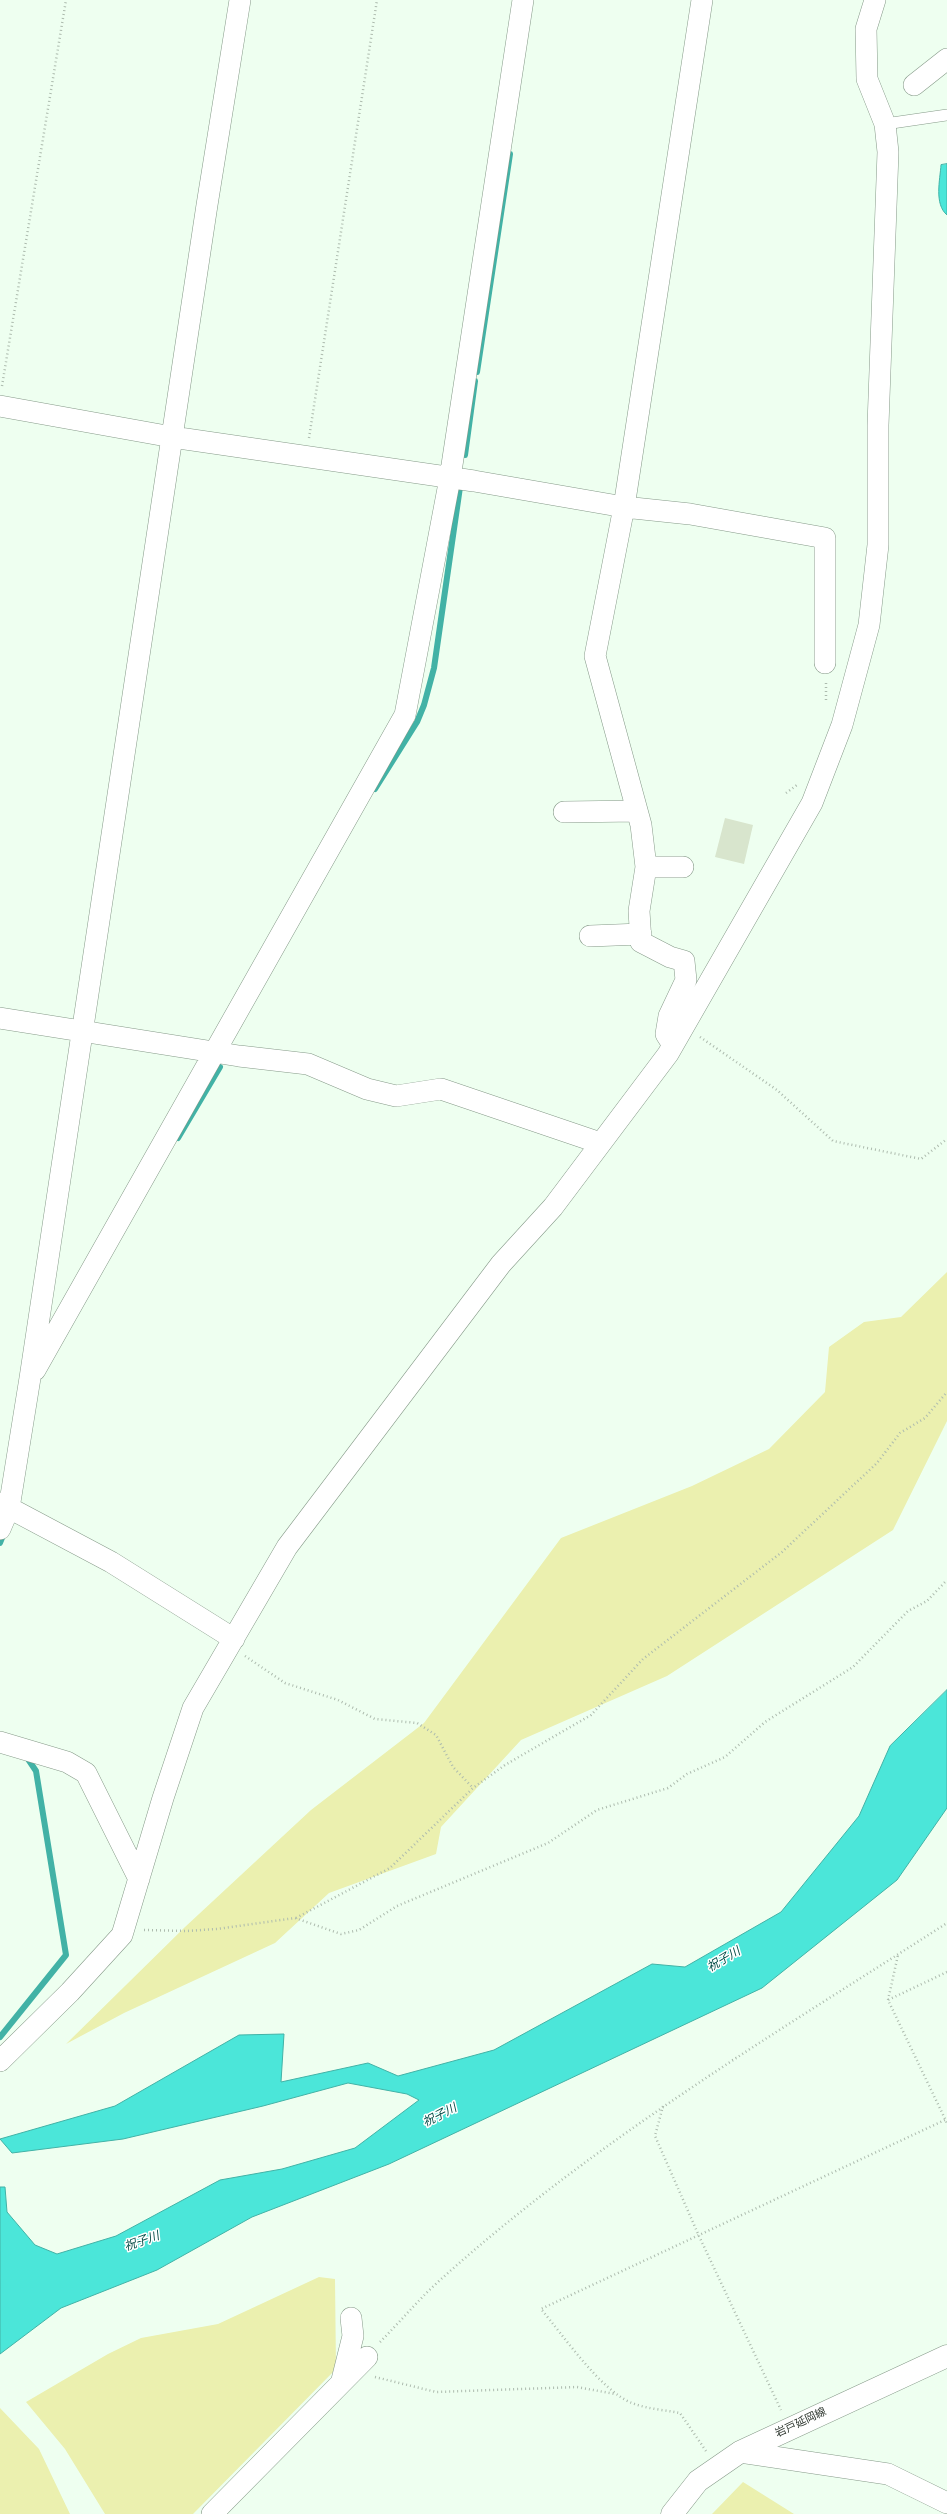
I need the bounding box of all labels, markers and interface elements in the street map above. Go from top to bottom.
water label: 祝子川 [705,1945,743,1975]
water label: 祝子川 [421,2101,459,2131]
water label: 祝子川 [123,2229,161,2255]
street label: 岩戸延岡線 [773,2405,829,2441]

